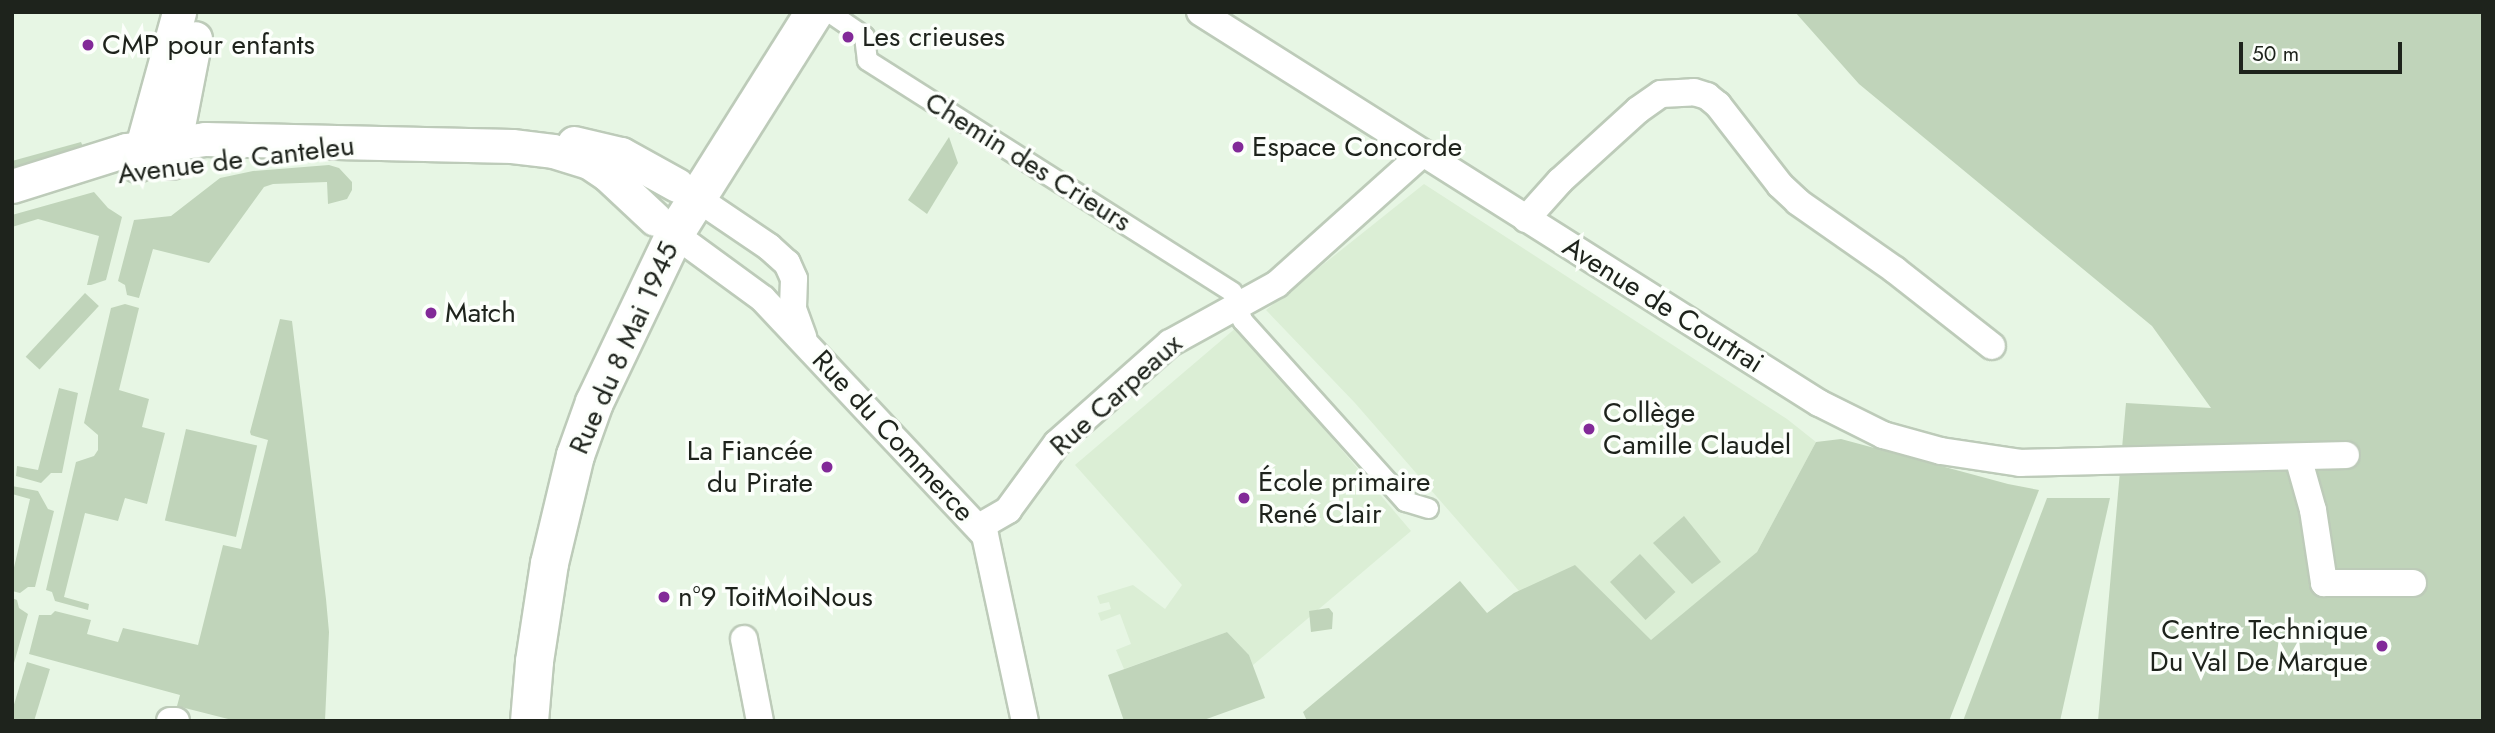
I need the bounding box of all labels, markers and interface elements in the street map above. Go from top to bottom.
place label: Les crieuses [862,20,1005,54]
place label: CMP pour enfants [102,28,315,62]
scale bar [2243,28,2406,72]
marker: Les crieuses [840,29,856,45]
marker: CMP pour enfants [80,37,96,53]
text: 50 m [2252,39,2299,69]
street label: Chemin des Crieurs [919,85,1137,239]
street label: Avenue de Canteleu [116,129,356,191]
place label: Espace Concorde [1252,130,1462,164]
marker: Espace Concorde [1230,139,1246,155]
street label: Avenue de Courtrai [1556,230,1770,380]
street label: Rue du 8 Mai 1945 [562,237,686,459]
place label: Match [445,296,516,330]
marker: Match [423,305,439,321]
street label: Rue Carpeaux [1043,327,1189,463]
street label: Rue du Commerce [805,343,981,529]
place label: Collège Camille Claudel [1603,396,1791,462]
marker: Collège Camille Claudel [1581,421,1597,437]
place label: La Fiancée du Pirate [687,434,813,500]
marker: La Fiancée du Pirate [819,459,835,475]
place label: École primaire René Clair [1258,465,1430,531]
marker: École primaire René Clair [1236,490,1252,506]
place label: n°9 ToitMoiNous [678,580,873,614]
marker: n°9 ToitMoiNous [656,589,672,605]
place label: Centre Technique Du Val De Marque [2150,613,2368,679]
marker: Centre Technique Du Val De Marque [2374,638,2390,654]

